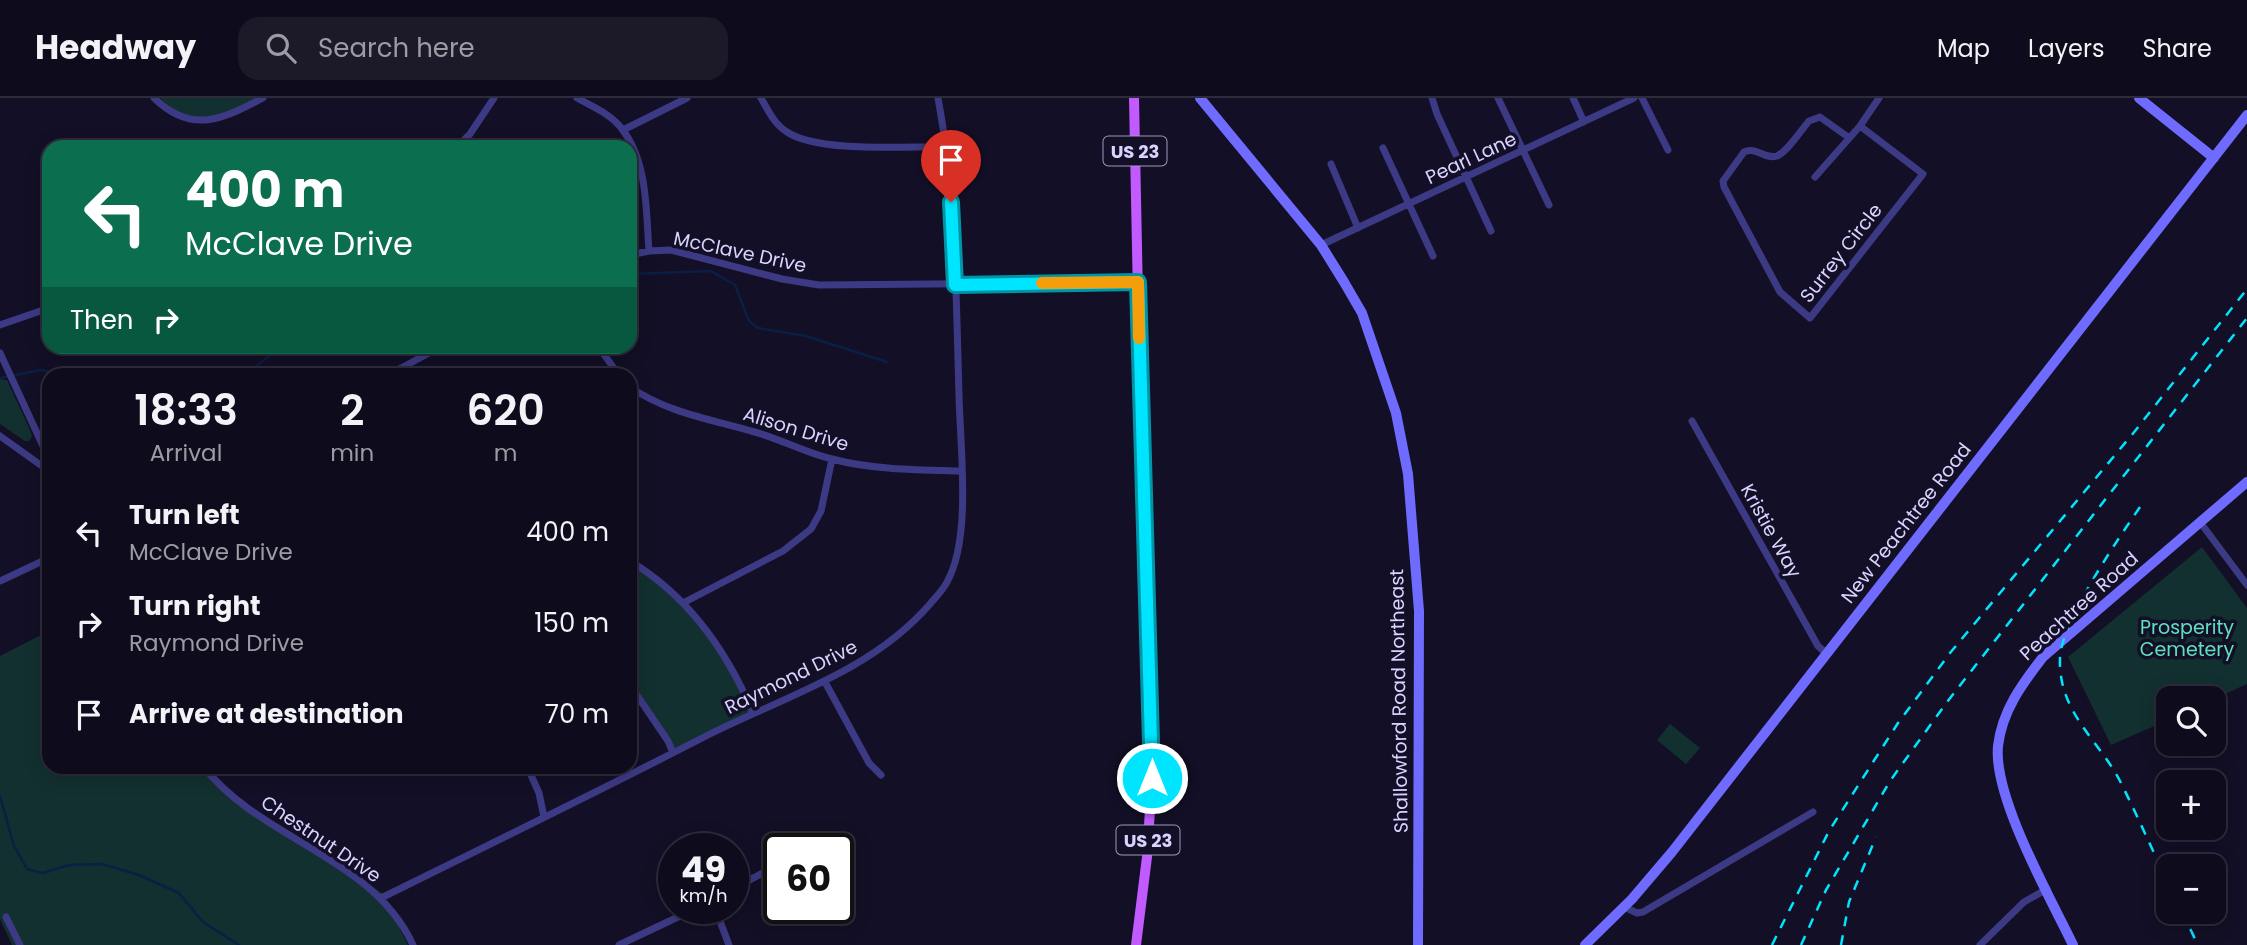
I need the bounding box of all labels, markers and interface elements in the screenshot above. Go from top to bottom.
search box [238,17,728,80]
text: Headway [35,24,196,71]
icon: search [262,29,300,67]
text: Search here [318,30,475,66]
text: Map [1937,32,1990,65]
text: Layers [2028,32,2104,65]
text: Share [2142,32,2212,65]
street label: Pearl Lane [1421,125,1521,191]
pin [921,130,981,202]
road number: US 23 [1104,136,1166,166]
icon: arrive [932,141,970,179]
text: 400 m [185,156,344,224]
icon: left [70,168,161,259]
street label: Surrey Circle [1794,198,1888,308]
text: McClave Drive [185,221,413,266]
street label: McClave Drive [671,225,809,279]
icon: right [147,301,185,339]
text: Then [70,302,133,338]
text: 18:33 [134,381,238,440]
text: 2 [340,381,364,440]
text: 620 [467,381,545,440]
street label: Alison Drive [740,400,852,458]
text: Arrival [150,437,222,469]
text: min [330,437,374,469]
text: m [494,437,517,469]
street label: New Peachtree Road [1835,437,1977,609]
street label: Kristie Way [1734,479,1808,583]
text: Turn left [129,497,240,533]
icon: left [70,514,108,552]
text: 400 m [526,514,609,550]
text: McClave Drive [129,536,293,568]
street label: Peachtree Road [2014,545,2144,667]
street label: Shallowford Road Northeast [1383,569,1415,833]
text: Turn right [129,588,261,624]
icon: right [70,605,108,643]
text: 150 m [534,605,609,641]
park label: Prosperity Cemetery [2140,614,2234,663]
text: Raymond Drive [129,627,304,659]
street label: Raymond Drive [720,633,862,721]
map controls [2156,686,2226,924]
button: search [2156,686,2226,756]
icon: arrive [70,696,108,734]
text: Arrive at destination [129,696,404,732]
text: 70 m [545,696,609,732]
position arrow [1115,741,1189,815]
button: + [2156,770,2226,840]
street label: Chestnut Drive [256,789,386,889]
road number: US 23 [1116,826,1180,854]
speed limit sign: 60 [763,833,854,924]
text: 49 [681,845,726,894]
button: − [2156,854,2226,924]
text: km/h [680,883,727,908]

